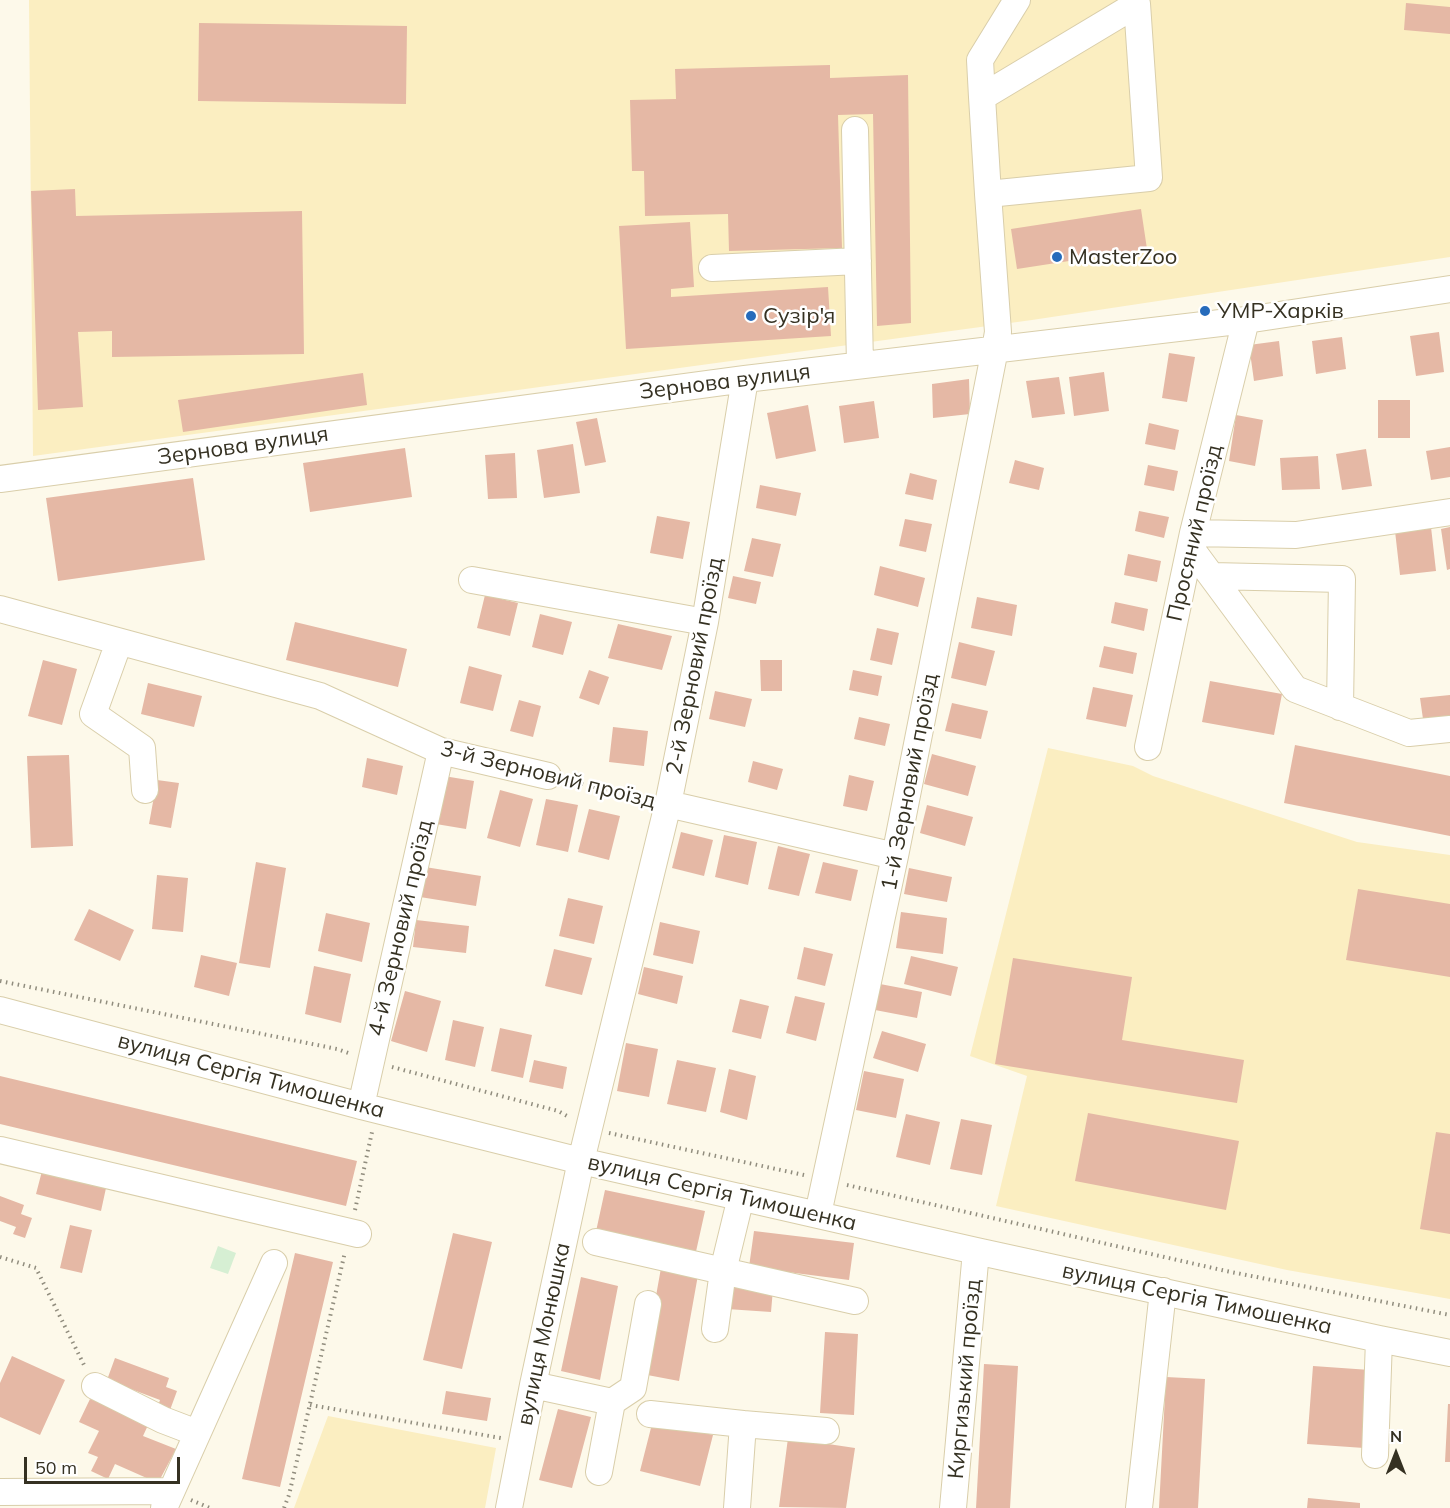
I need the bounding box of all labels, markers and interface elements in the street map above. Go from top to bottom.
place label: MasterZoo [1069,244,1177,270]
marker: MasterZoo [1050,250,1064,264]
place label: УМР-Харків [1217,298,1344,324]
place label: Сузір'я [763,303,835,329]
marker: УМР-Харків [1198,304,1212,318]
marker: Сузір'я [744,309,758,323]
street label: Зернова вулиця [638,358,812,406]
street label: Зернова вулиця [156,421,330,471]
street label: Просяний проїзд [1162,442,1228,624]
street label: 2-й Зерновий проїзд [661,555,729,777]
street label: 1-й Зерновий проїзд [876,671,944,893]
street label: 3-й Зерновий проїзд [438,735,658,815]
street label: 4-й Зерновий проїзд [363,817,439,1039]
street label: вулиця Сергія Тимошенка [115,1028,387,1124]
street label: вулиця Сергія Тимошенка [585,1149,859,1237]
street label: вулиця Монюшка [512,1240,576,1428]
street label: вулиця Сергія Тимошенка [1060,1257,1334,1341]
street label: Киргизький проїзд [943,1278,987,1480]
north arrow [1366,1424,1426,1484]
text: N [1390,1426,1402,1446]
scale bar [27,1445,183,1483]
text: 50 m [35,1456,77,1479]

